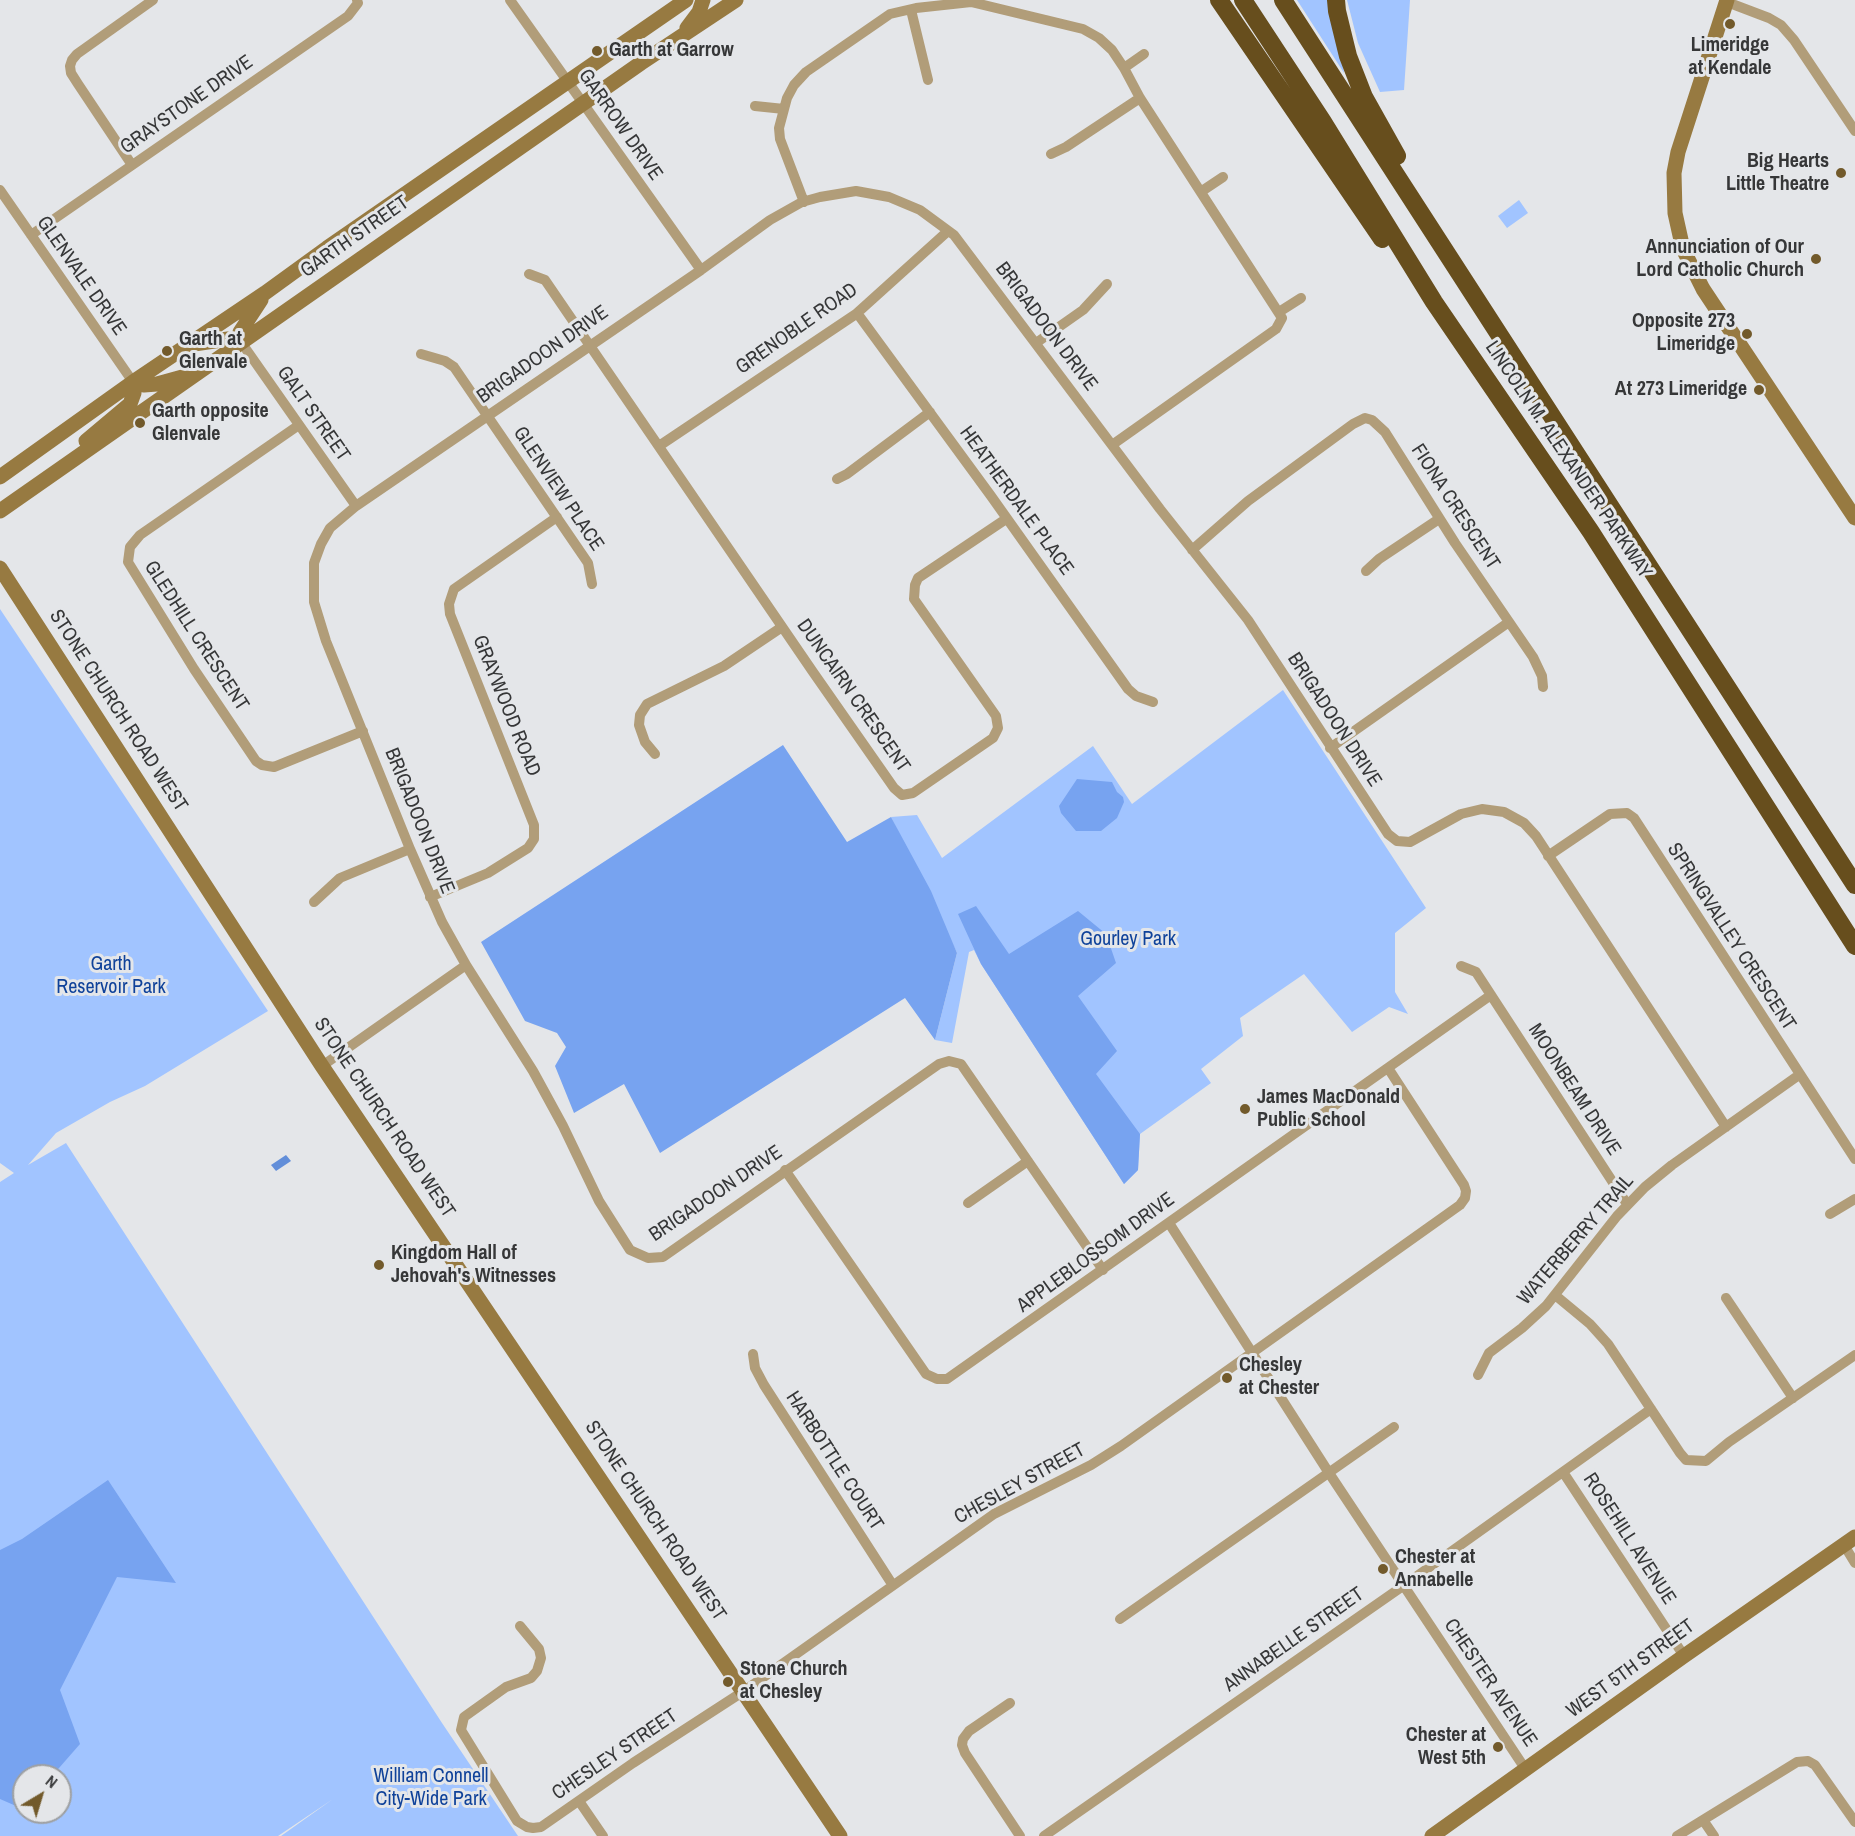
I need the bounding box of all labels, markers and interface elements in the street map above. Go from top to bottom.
marker: Limeridge at Kendale [1723,17,1737,31]
place label: Limeridge at Kendale [1689,34,1771,81]
place label: Garth at Garrow [609,39,734,63]
marker: Garth at Garrow [590,44,604,58]
street label: GRAYSTONE DRIVE [116,50,258,160]
street label: GARROW DRIVE [573,65,667,185]
place label: Big Hearts Little Theatre [1726,150,1829,197]
marker: Big Hearts Little Theatre [1834,166,1848,180]
street label: GARTH STREET [296,191,414,283]
street label: GLENVALE DRIVE [31,212,131,340]
place label: Annunciation of Our Lord Catholic Church [1636,236,1804,283]
marker: Annunciation of Our Lord Catholic Church [1809,252,1823,266]
street label: BRIGADOON DRIVE [990,258,1102,396]
street label: GRENOBLE ROAD [732,278,862,380]
street label: BRIGADOON DRIVE [473,301,613,409]
place label: Opposite 273 Limeridge [1632,310,1735,357]
marker: Opposite 273 Limeridge [1740,327,1754,341]
place label: Garth at Glenvale [179,328,247,375]
street label: LINCOLN M. ALEXANDER PARKWAY [1479,337,1657,583]
marker: Garth at Glenvale [160,344,174,358]
street label: GALT STREET [271,362,355,466]
place label: At 273 Limeridge [1615,378,1747,402]
marker: At 273 Limeridge [1752,383,1766,397]
place label: Garth opposite Glenvale [152,400,269,447]
marker: Garth opposite Glenvale [133,416,147,430]
street label: GLENVIEW PLACE [508,422,608,556]
street label: HEATHERDALE PLACE [954,422,1078,580]
street label: FIONA CRESCENT [1405,440,1505,574]
street label: GLEDHILL CRESCENT [139,556,253,716]
street label: STONE CHURCH ROAD WEST [44,606,192,816]
street label: DUNCAIRN CRESCENT [791,615,915,777]
street label: GRAYWOOD ROAD [467,632,545,780]
street label: BRIGADOON DRIVE [1282,649,1386,791]
street label: BRIGADOON DRIVE [379,745,459,897]
street label: SPRINGVALLEY CRESCENT [1661,839,1801,1035]
park label: Gourley Park [1080,928,1176,952]
park label: Garth Reservoir Park [56,953,166,1000]
street label: STONE CHURCH ROAD WEST [308,1014,460,1222]
street label: MOONBEAM DRIVE [1522,1020,1626,1160]
place label: James MacDonald Public School [1257,1086,1400,1133]
marker: James MacDonald Public School [1238,1102,1252,1116]
street label: BRIGADOON DRIVE [645,1141,787,1247]
street label: WATERBERRY TRAIL [1513,1170,1639,1310]
street label: APPLEBLOSSOM DRIVE [1013,1188,1179,1318]
place label: Kingdom Hall of Jehovah's Witnesses [391,1242,556,1289]
marker: Kingdom Hall of Jehovah's Witnesses [372,1258,386,1272]
place label: Chesley at Chester [1239,1354,1319,1401]
marker: Chesley at Chester [1220,1371,1234,1385]
street label: HARBOTTLE COURT [780,1387,888,1535]
street label: STONE CHURCH ROAD WEST [579,1417,731,1625]
street label: CHESLEY STREET [950,1438,1090,1530]
street label: ROSEHILL AVENUE [1578,1469,1680,1609]
place label: Chester at Annabelle [1395,1546,1475,1593]
marker: Chester at Annabelle [1376,1562,1390,1576]
street label: ANNABELLE STREET [1219,1583,1369,1697]
street label: CHESTER AVENUE [1438,1614,1542,1752]
street label: WEST 5TH STREET [1562,1615,1700,1723]
place label: Stone Church at Chesley [740,1658,848,1705]
marker: Stone Church at Chesley [721,1675,735,1689]
street label: CHESLEY STREET [548,1704,682,1806]
place label: Chester at West 5th [1406,1724,1486,1771]
marker: Chester at West 5th [1491,1740,1505,1754]
north arrow [12,1764,72,1824]
park label: William Connell City-Wide Park [374,1765,488,1812]
text: N [41,1770,62,1793]

